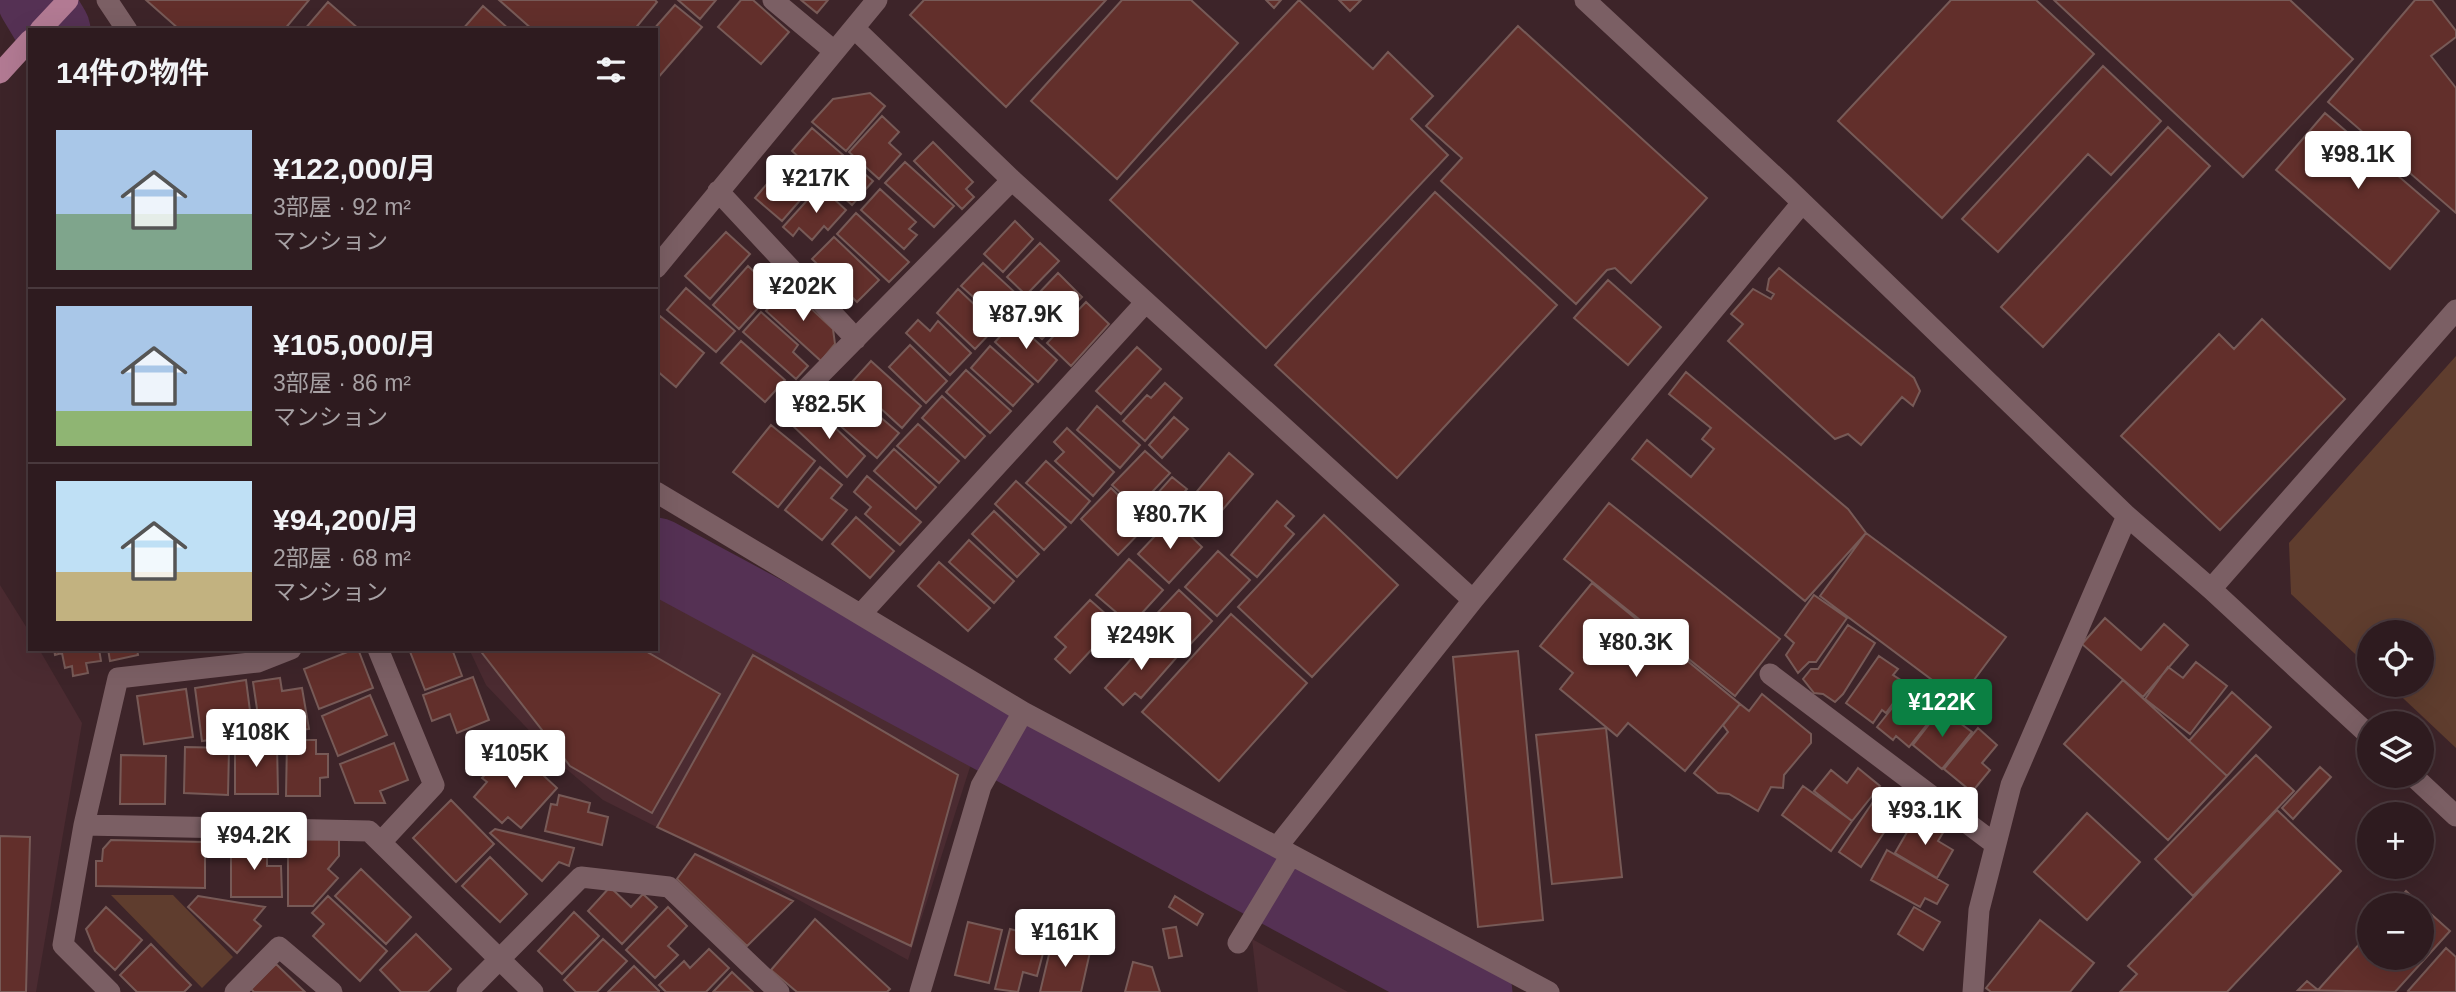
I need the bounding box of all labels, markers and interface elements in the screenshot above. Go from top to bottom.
icon: filters [592,51,630,89]
text: 14件の物件 [56,56,209,89]
pin: ¥98.1K [2301,132,2415,191]
text: ¥98.1K [2321,141,2395,167]
text: ¥122,000/月 [273,152,436,185]
pin: ¥217K [767,156,865,215]
icon: home [112,158,196,242]
text: ¥217K [782,165,850,191]
text: 3部屋 · 92 m² [273,194,411,220]
text: マンション [273,228,388,254]
pin: ¥202K [754,264,852,323]
text: ¥202K [769,273,837,299]
pin: ¥87.9K [969,292,1083,351]
text: ¥87.9K [989,301,1063,327]
text: ¥105,000/月 [273,328,436,361]
icon: home [112,334,196,418]
text: 3部屋 · 86 m² [273,370,411,396]
pin: ¥82.5K [772,382,886,441]
text: ¥82.5K [792,391,866,417]
text: マンション [273,404,388,430]
pin: ¥80.7K [1113,491,1227,551]
text: ¥80.7K [1133,501,1207,527]
text: ¥94,200/月 [273,503,420,536]
icon: home [112,509,196,593]
text: 2部屋 · 68 m² [273,545,411,571]
text: マンション [273,579,388,605]
pin: ¥249K [1092,612,1190,672]
pin: ¥80.3K [1579,620,1693,679]
map controls [2357,620,2434,970]
button: locate [2357,620,2434,697]
text: ¥249K [1107,622,1175,648]
text: ¥80.3K [1599,629,1673,655]
pin: ¥122K [1893,680,1991,739]
text: ¥122K [1908,689,1976,715]
pin: ¥108K [207,710,305,769]
button: layers [2357,711,2434,788]
text: ¥108K [222,719,290,745]
pin: ¥105K [466,730,564,790]
text: ¥105K [481,740,549,766]
pin: ¥93.1K [1868,788,1982,847]
text: ¥93.1K [1888,797,1962,823]
button: + [2357,802,2434,879]
pin: ¥94.2K [197,812,311,872]
text: ¥94.2K [217,822,291,848]
button: − [2357,893,2434,970]
pin: ¥161K [1016,909,1114,969]
text: ¥161K [1031,919,1099,945]

